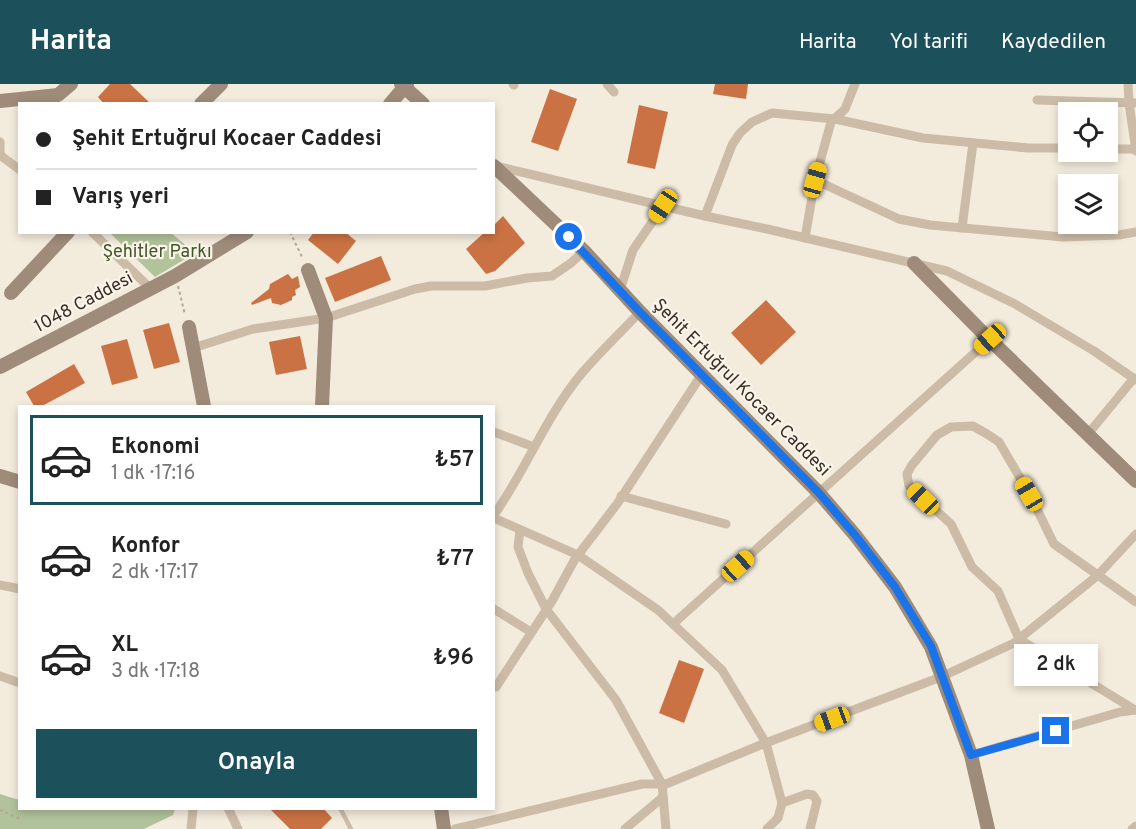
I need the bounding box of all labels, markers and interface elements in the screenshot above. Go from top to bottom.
text: Harita [30,24,112,60]
text: Harita [799,29,857,56]
text: Yol tarifi [890,29,968,56]
text: Kaydedilen [1001,29,1106,56]
map controls [1058,102,1118,234]
button: locate [1058,102,1118,162]
text: Şehit Ertuğrul Kocaer Caddesi [72,126,382,153]
car [801,160,829,200]
button: layers [1058,174,1118,234]
text: Varış yeri [72,184,169,211]
car [645,186,681,226]
route start [555,223,582,250]
park label: Şehitler Parkı [103,241,211,264]
street label: 1048 Caddesi [31,267,137,339]
street label: Şehit Ertuğrul Kocaer Caddesi [647,294,835,482]
car [971,320,1009,358]
icon: car [39,433,93,487]
text: Ekonomi [111,434,200,461]
text: ₺57 [435,447,474,474]
text: 1 dk · 17:16 [111,461,195,487]
car [1012,474,1046,514]
car [904,480,942,518]
icon: car [39,532,93,586]
text: Konfor [111,533,180,560]
text: ₺77 [436,546,474,573]
car [719,547,757,585]
text: 2 dk · 17:17 [111,560,199,586]
icon: car [39,631,93,685]
text: XL [111,632,138,659]
callout: 2 dk [1014,644,1098,686]
text: ₺96 [433,645,474,672]
text: 2 dk [1036,652,1076,678]
text: 3 dk · 17:18 [111,659,200,685]
car [812,704,852,734]
route end [1042,717,1069,744]
button: Onayla [36,729,477,798]

